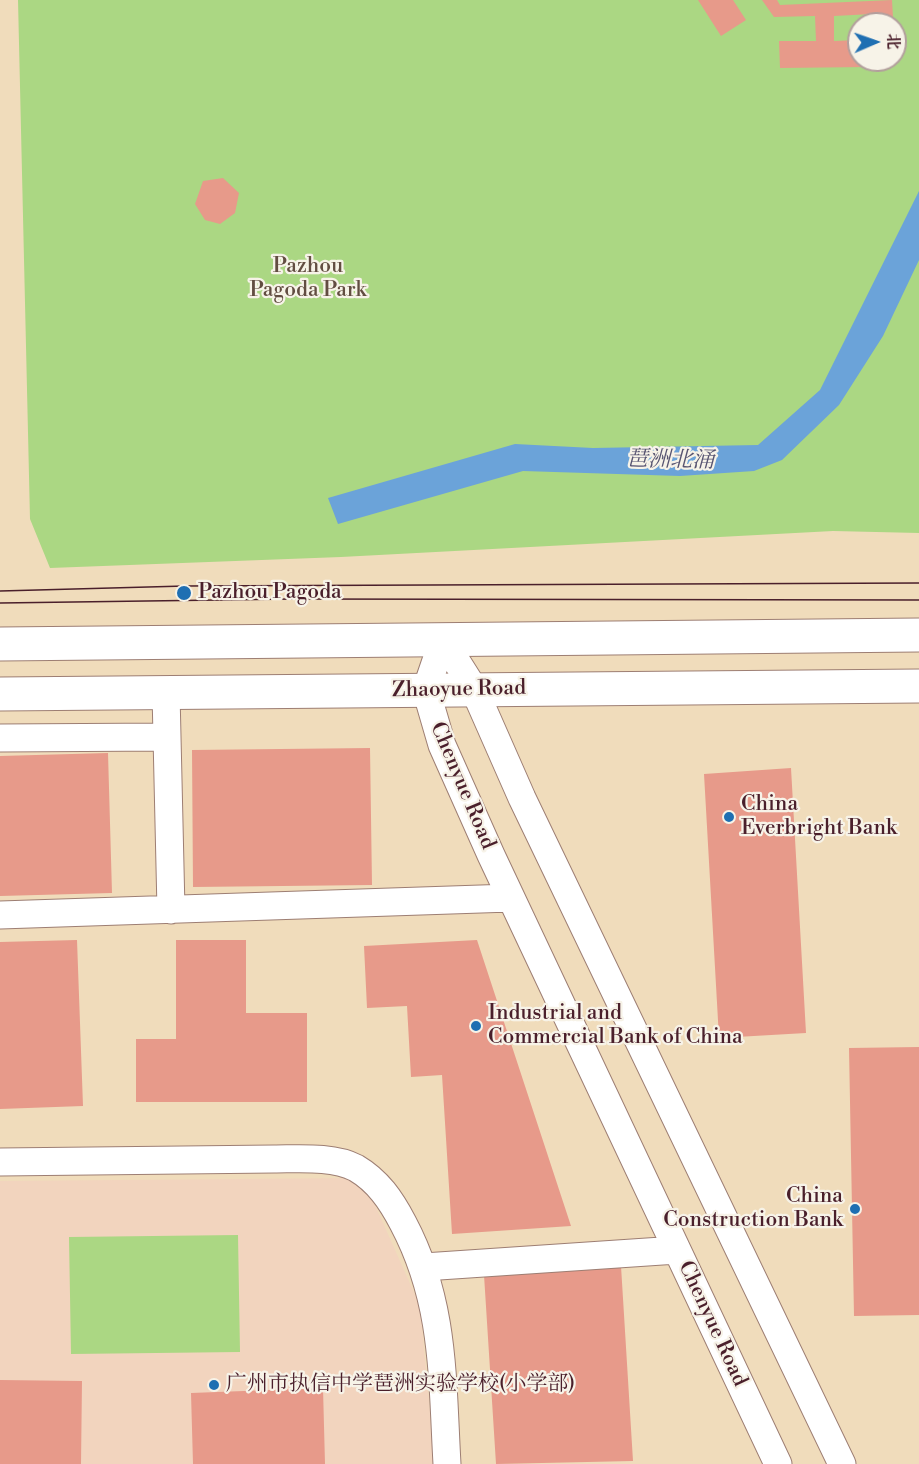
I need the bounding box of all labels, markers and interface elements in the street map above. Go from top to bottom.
north arrow [847,12,907,72]
text: 北 [883,33,903,50]
park label: Pazhou Pagoda Park [249,254,367,304]
water label: 琶洲北涌 [626,447,714,475]
place label: Pazhou Pagoda [198,580,342,606]
marker: Pazhou Pagoda [175,584,193,602]
street label: Zhaoyue Road [392,676,526,704]
street label: Chenyue Road [424,719,500,853]
place label: China Everbright Bank [741,792,897,842]
marker: China Everbright Bank [722,810,736,824]
place label: Industrial and Commercial Bank of China [488,1001,743,1051]
marker: Industrial and Commercial Bank of China [469,1019,483,1033]
place label: China Construction Bank [663,1184,843,1234]
marker: China Construction Bank [848,1202,862,1216]
street label: Chenyue Road [672,1257,752,1391]
place label: 广州市执信中学琶洲实验学校(小学部) [226,1372,575,1398]
marker: 广州市执信中学琶洲实验学校(小学部) [207,1378,221,1392]

